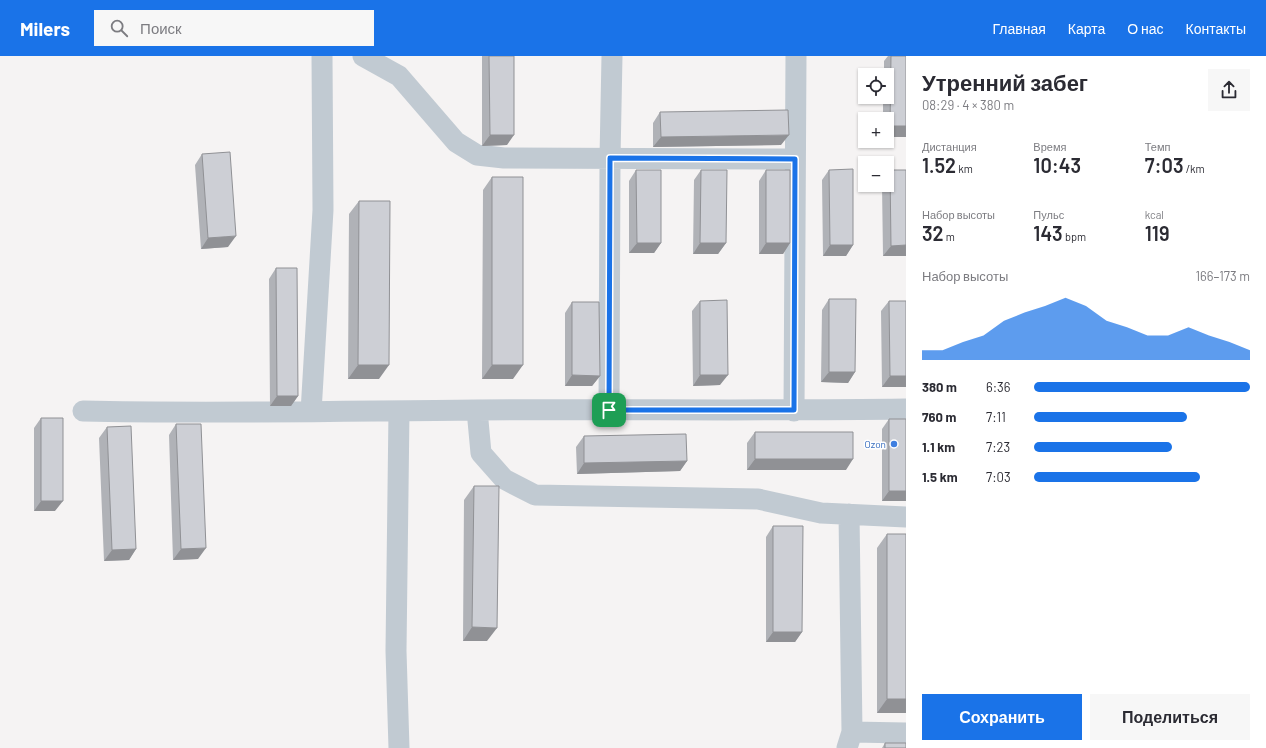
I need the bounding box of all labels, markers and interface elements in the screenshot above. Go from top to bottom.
search box [94,10,374,46]
text: Milers [20,17,70,40]
icon: search [108,17,130,39]
text: Поиск [140,19,182,37]
text: Главная [993,20,1046,37]
text: Карта [1068,20,1105,37]
text: О нас [1127,20,1164,37]
text: Контакты [1186,20,1246,37]
map controls [858,68,894,192]
button: locate [858,68,894,104]
text: Утренний забег [922,69,1088,95]
button: share [1208,69,1250,111]
text: 08:29 · 4 × 380 m [922,97,1014,113]
button: + [858,112,894,148]
text: Дистанция [922,140,977,153]
text: Время [1033,140,1066,153]
text: Темп [1145,140,1170,153]
text: 1.52 [922,153,956,177]
text: 10:43 [1033,153,1081,177]
text: 7:03 [1145,153,1184,177]
button: − [858,156,894,192]
text: km [956,162,973,175]
text: /km [1184,162,1205,175]
text: Набор высоты [922,208,995,221]
text: Пульс [1033,208,1064,221]
text: kcal [1145,208,1164,221]
text: 32 [922,221,944,245]
text: 143 [1033,221,1063,245]
text: 119 [1145,221,1169,245]
text: m [944,230,955,243]
text: bpm [1063,230,1086,243]
text: Набор высоты [922,268,1008,284]
text: 166–173 m [1195,268,1250,284]
text: 380 m [922,379,957,395]
text: 6:36 [986,379,1011,395]
pin [592,393,626,427]
icon: arrive [598,399,620,421]
text: 760 m [922,409,956,425]
text: 7:11 [986,409,1006,425]
place label: Ozon [864,438,886,450]
marker: Ozon [889,439,899,449]
text: 1.1 km [922,439,955,455]
text: 7:23 [986,439,1010,455]
text: 1.5 km [922,469,958,485]
text: 7:03 [986,469,1011,485]
button: Сохранить [922,694,1082,740]
button: Поделиться [1090,694,1250,740]

